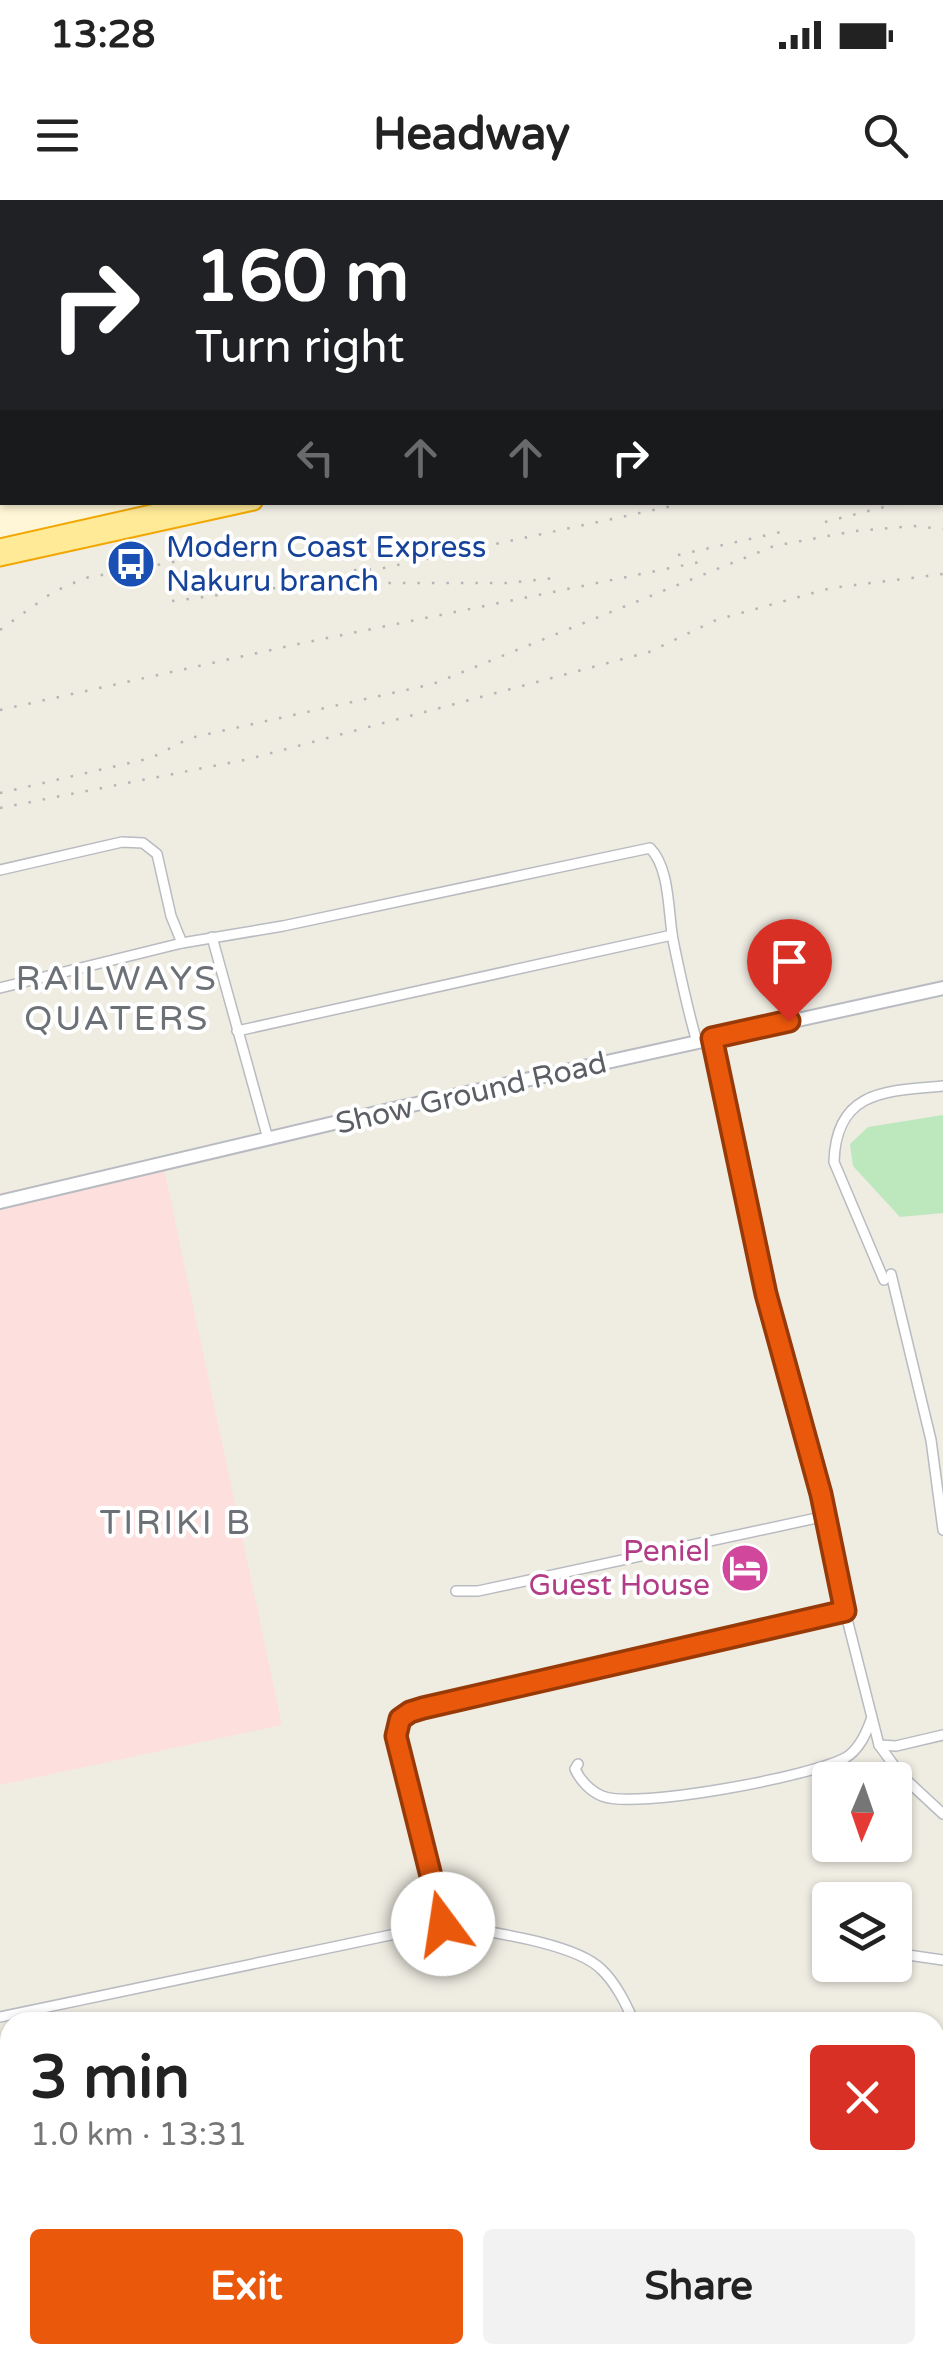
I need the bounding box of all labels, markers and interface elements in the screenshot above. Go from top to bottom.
text: 13:28 [50,12,155,58]
icon: menu [30,108,85,163]
text: Headway [373,108,570,162]
icon: search [858,108,913,163]
text: 160 m [195,236,409,320]
icon: right [30,240,160,370]
text: Turn right [195,321,404,375]
icon: left [288,430,343,485]
icon: ahead [393,430,448,485]
icon: ahead [498,430,553,485]
icon: right [603,430,658,485]
place label: Modern Coast Express Nakuru branch [166,529,486,600]
bus stop icon: Modern Coast Express Nakuru branch [105,538,157,590]
pin [747,919,832,1022]
icon: arrive [762,934,817,989]
district label: RAILWAYS QUATERS [16,958,218,1040]
street label: Show Ground Road [332,1044,610,1143]
district label: TIRIKI B [100,1502,252,1544]
place label: Peniel Guest House [528,1533,710,1604]
hotel icon: Peniel Guest House [719,1542,771,1594]
north arrow [812,1762,912,1862]
map controls [812,1762,912,1982]
position arrow [391,1872,495,1976]
button: layers [812,1882,912,1982]
text: 3 min [30,2042,190,2114]
button: close [810,2045,915,2150]
text: 1.0 km · 13:31 [30,2116,247,2154]
button: Exit [30,2229,463,2344]
button: Share [483,2229,915,2344]

